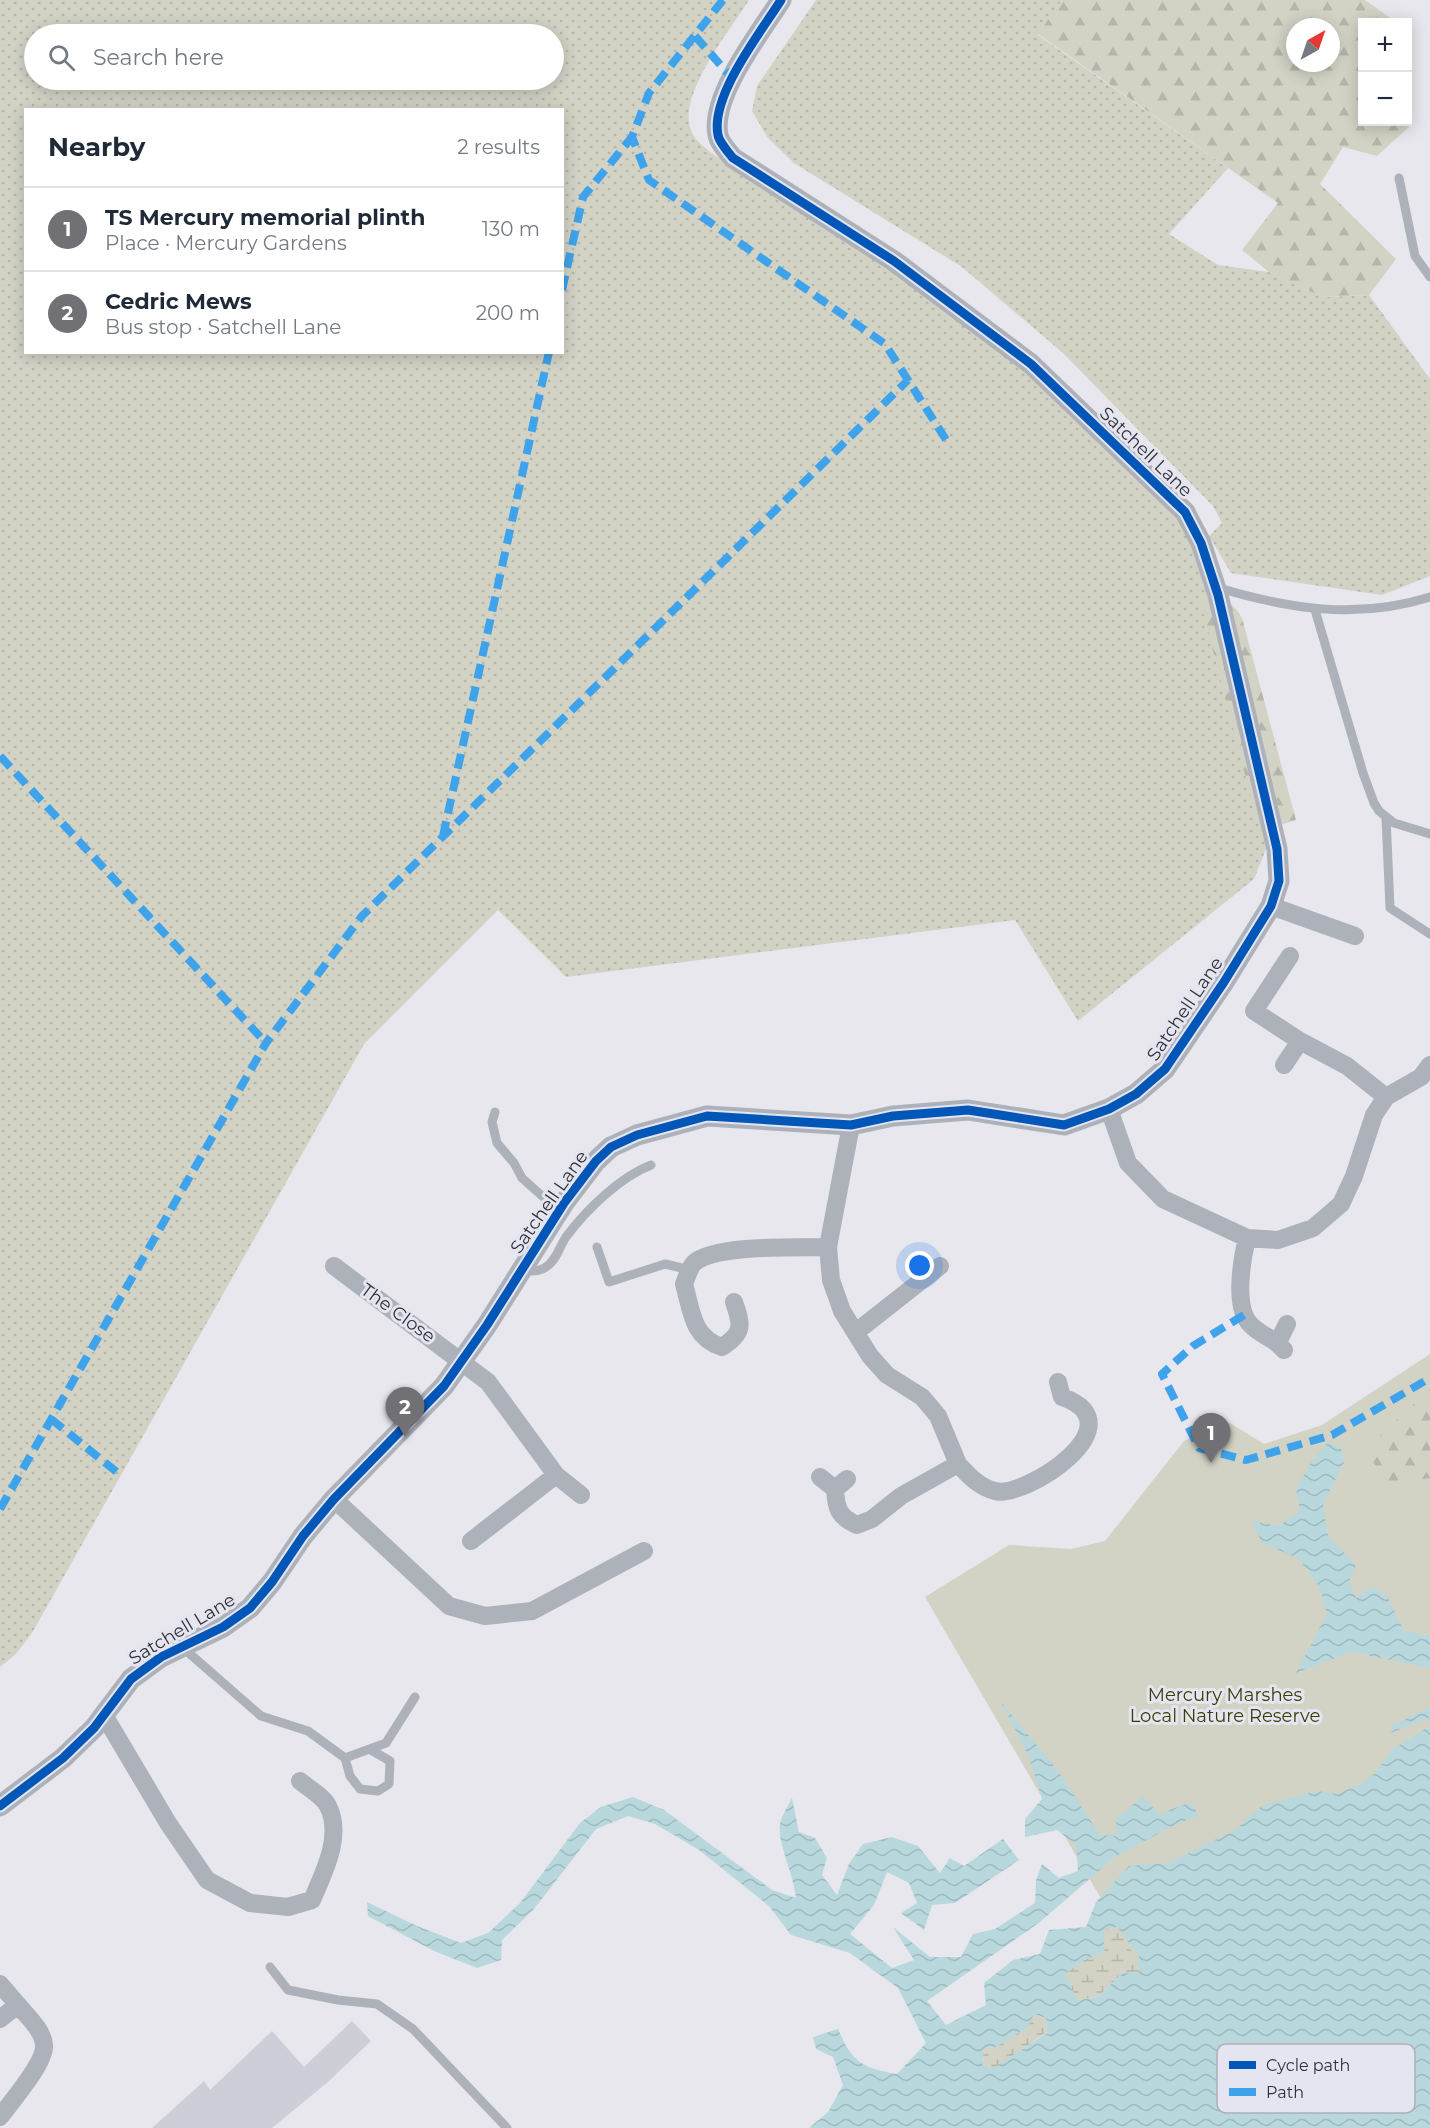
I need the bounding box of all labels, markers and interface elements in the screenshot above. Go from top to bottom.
north arrow [1286,18,1340,72]
map controls [1358,18,1412,126]
button: + [1358,18,1412,72]
search box [24,24,564,90]
icon: search [45,41,78,74]
text: Search here [93,44,224,71]
button: − [1358,72,1412,126]
text: Nearby [48,131,145,163]
text: 2 results [457,135,540,159]
text: TS Mercury memorial plinth [105,204,425,231]
text: 1 [64,217,71,241]
text: 130 m [482,217,540,241]
text: Place · Mercury Gardens [105,231,347,255]
text: Cedric Mews [105,288,252,315]
text: 2 [62,301,73,325]
text: 200 m [476,301,540,325]
text: Bus stop · Satchell Lane [105,315,341,339]
street label: Satchell Lane [1095,402,1197,502]
street label: Satchell Lane [1142,953,1228,1065]
street label: Satchell Lane [505,1146,593,1258]
your location [905,1251,934,1280]
street label: The Close [356,1279,440,1347]
pin: 2 [386,1388,424,1437]
pin: 1 [1192,1414,1230,1463]
street label: Satchell Lane [125,1589,239,1669]
park label: Mercury Marshes Local Nature Reserve [1130,1684,1320,1727]
legend [1217,2044,1415,2113]
text: Cycle path [1266,2056,1350,2075]
text: Path [1266,2083,1304,2102]

